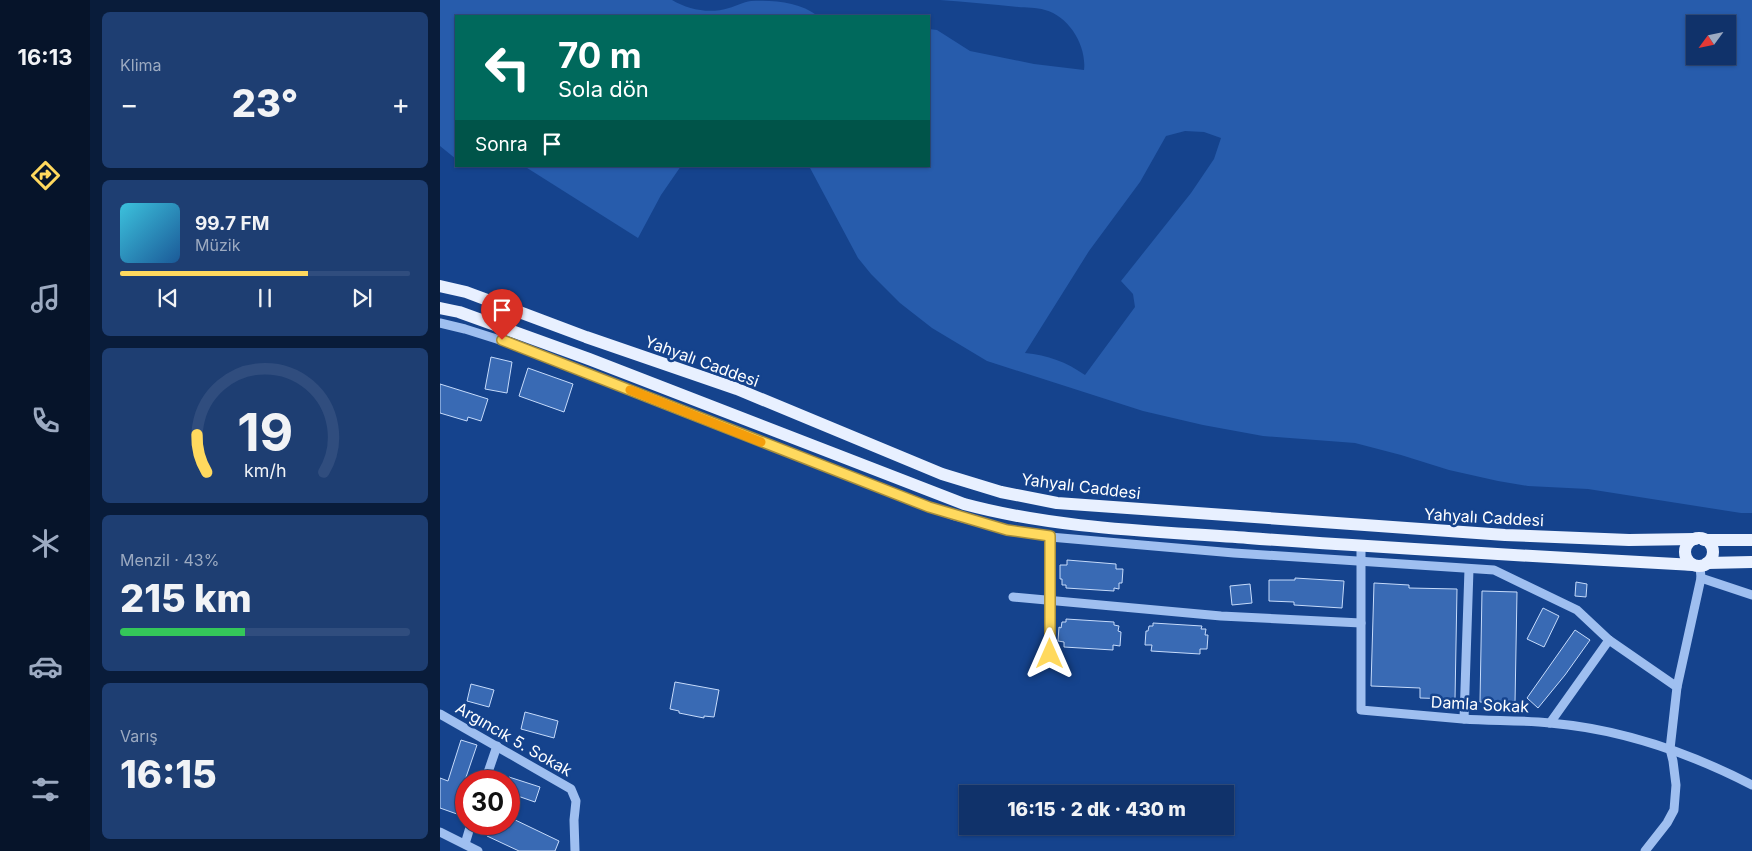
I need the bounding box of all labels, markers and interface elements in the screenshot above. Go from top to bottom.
north arrow [1686,15,1736,65]
map controls [1686,15,1736,65]
text: 70 m [558,34,642,76]
icon: left [475,35,540,100]
text: 16:13 [18,44,72,70]
text: Klima [120,55,162,75]
text: Sola dön [558,76,649,102]
text: 23° [232,80,298,126]
text: − [120,87,139,121]
text: + [391,87,410,121]
icon: arrive [538,130,566,158]
text: Sonra [475,133,528,156]
icon: directions [28,158,63,193]
text: 99.7 FM [195,212,269,235]
text: Müzik [195,235,240,255]
icon: music [28,281,63,316]
icon: previous [154,284,182,312]
icon: pause [251,284,279,312]
icon: next [348,284,376,312]
pin [481,289,523,340]
icon: arrive [488,296,516,324]
street label: Yahyalı Caddesi [642,331,762,391]
text: 19 [237,401,293,464]
icon: phone [28,403,63,438]
text: km/h [244,460,286,481]
street label: Yahyalı Caddesi [1020,469,1142,503]
street label: Yahyalı Caddesi [1424,504,1544,530]
icon: climate [28,526,63,561]
text: Menzil · 43% [120,550,219,570]
text: 215 km [120,575,252,621]
position arrow [1023,627,1075,679]
icon: car [28,649,63,684]
street label: Damla Sokak [1430,691,1530,717]
street label: Argıncık 5. Sokak [452,698,576,781]
text: Varış [120,726,158,746]
text: 16:15 [120,751,217,797]
speed limit sign: 30 [455,770,520,835]
icon: filters [28,772,63,807]
text: 16:15 · 2 dk · 430 m [1007,798,1186,821]

